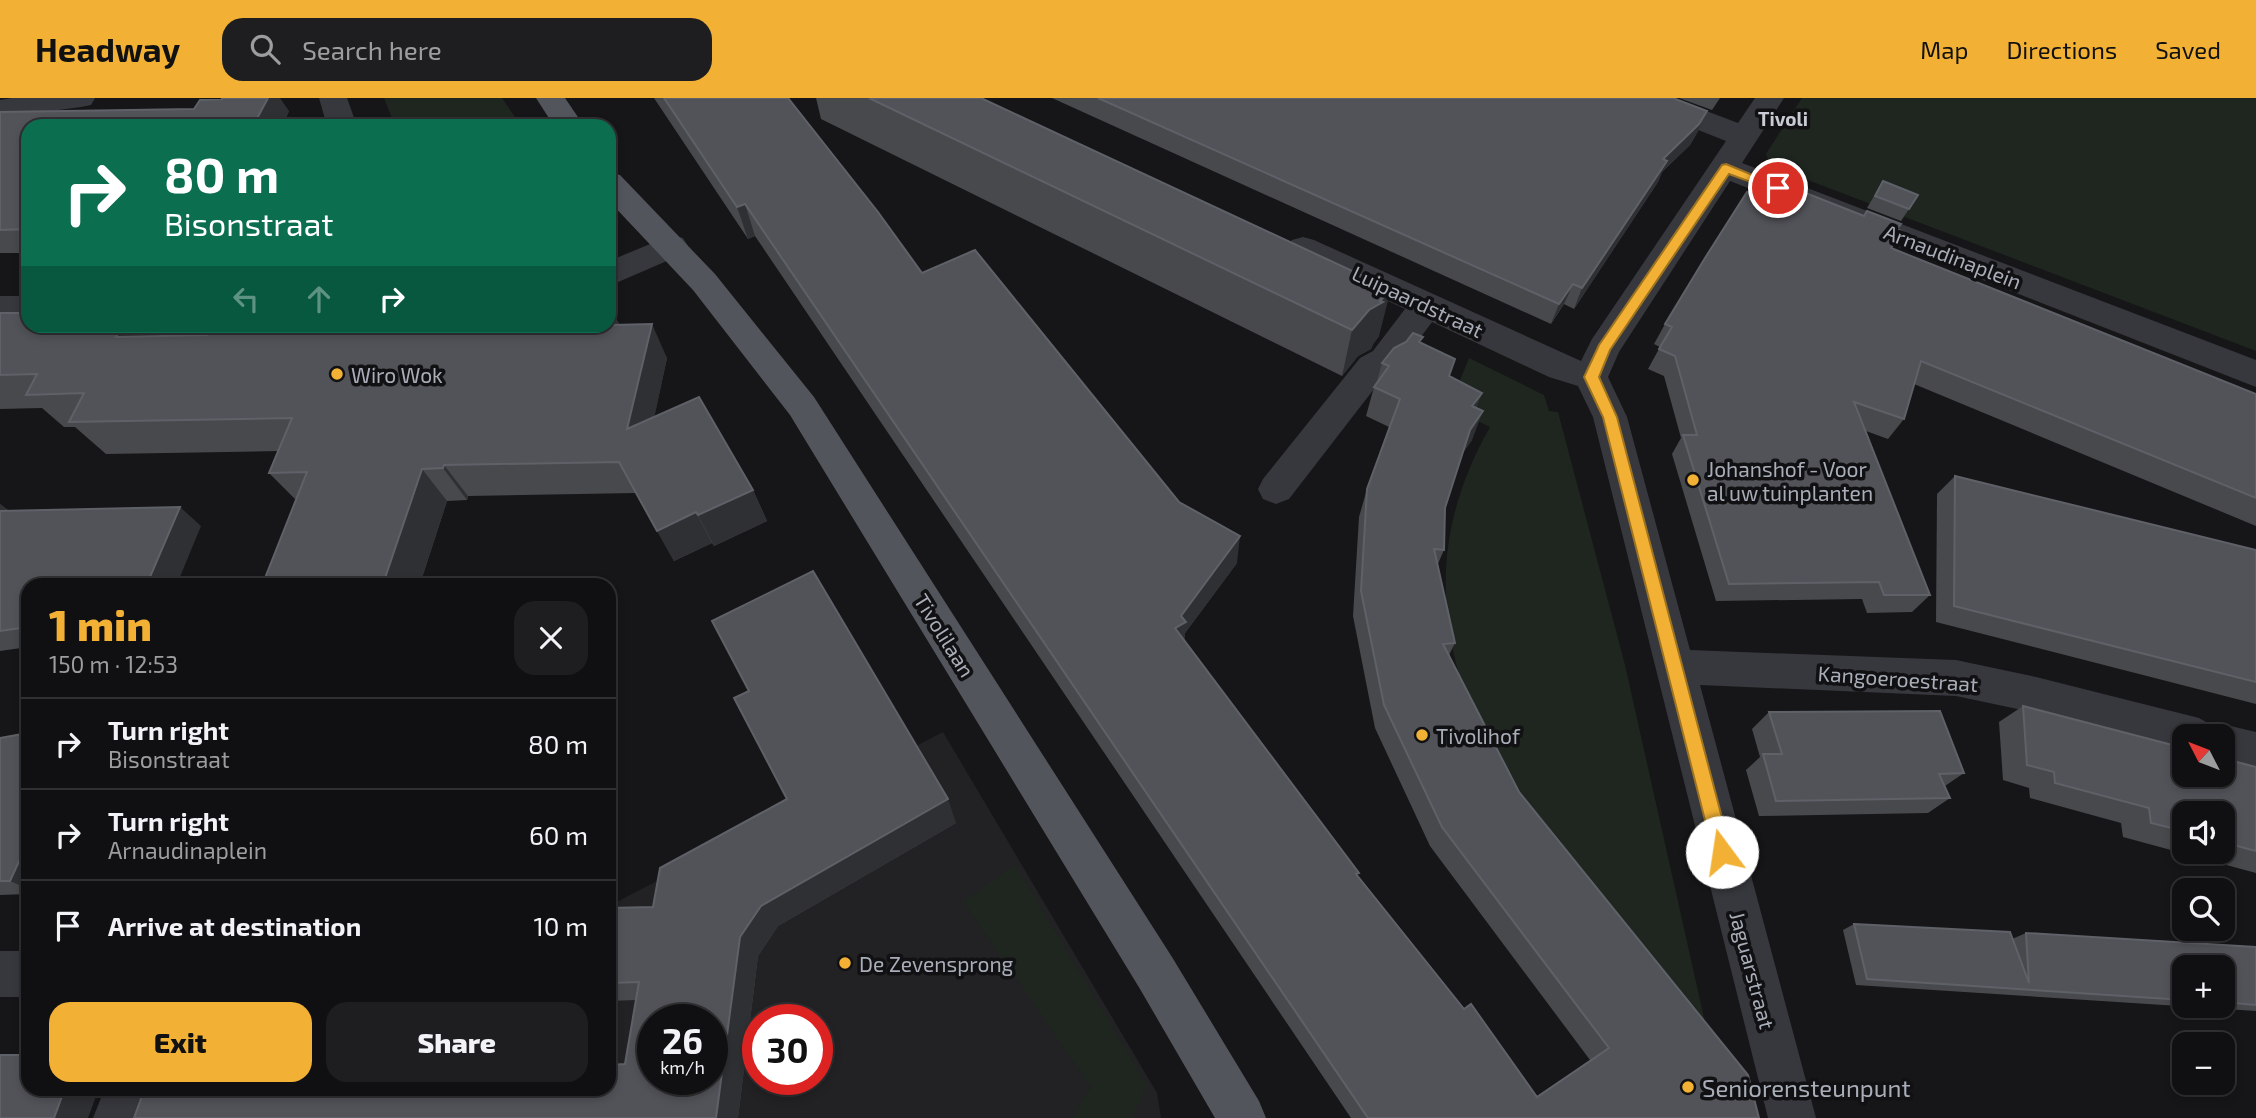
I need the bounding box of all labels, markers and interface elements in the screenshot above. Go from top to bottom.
search box [222,18,712,81]
text: Headway [35,29,180,69]
icon: search [246,30,284,68]
text: Search here [302,34,442,65]
text: Map [1920,35,1968,64]
text: Directions [2006,35,2117,64]
text: Saved [2155,35,2221,64]
district label: Tivoli [1758,107,1808,130]
text: 80 m [164,144,279,203]
icon: right [49,147,140,238]
pin [1748,158,1808,218]
icon: arrive [1759,169,1797,207]
text: Bisonstraat [164,204,333,242]
street label: Arnaudinaplein [1881,218,2025,294]
street label: Luipaardstraat [1349,260,1487,342]
icon: left [227,280,265,318]
icon: ahead [300,280,338,318]
icon: right [373,280,411,318]
place label: Wiro Wok [351,362,443,387]
marker: Wiro Wok [329,366,345,382]
place label: Johanshof - Voor al uw tuinplanten [1707,456,1873,505]
marker: Johanshof - Voor al uw tuinplanten [1685,472,1701,488]
street label: Tivolilaan [910,589,980,681]
text: 1 min [49,599,152,649]
button: close [514,601,588,675]
text: 150 m · 12:53 [49,650,178,678]
street label: Kangoeroestraat [1817,660,1979,696]
text: Turn right [108,714,229,745]
place label: Tivolihof [1436,723,1521,748]
north arrow [2172,724,2235,788]
map controls [2172,724,2235,1095]
icon: right [49,725,87,763]
marker: Tivolihof [1414,727,1430,743]
text: 80 m [528,728,588,759]
text: Bisonstraat [108,745,230,773]
button: sound [2172,801,2235,864]
text: Turn right [108,805,229,836]
position arrow [1685,815,1759,889]
icon: right [49,816,87,854]
text: 60 m [529,819,588,850]
text: Arnaudinaplein [108,836,267,864]
button: search [2172,878,2235,941]
icon: arrive [49,907,87,945]
street label: Jaguarstraat [1725,909,1781,1031]
text: Arrive at destination [108,910,361,941]
text: 10 m [533,910,588,941]
place label: De Zevensprong [859,951,1014,976]
marker: De Zevensprong [837,955,853,971]
button: + [2172,955,2235,1018]
button: Exit [49,1002,312,1082]
button: Share [326,1002,588,1082]
speed limit sign: 30 [742,1004,833,1095]
text: 26 [662,1019,703,1061]
button: − [2172,1032,2235,1095]
text: km/h [660,1056,705,1078]
place label: Seniorensteunpunt [1702,1073,1911,1102]
marker: Seniorensteunpunt [1680,1079,1696,1095]

